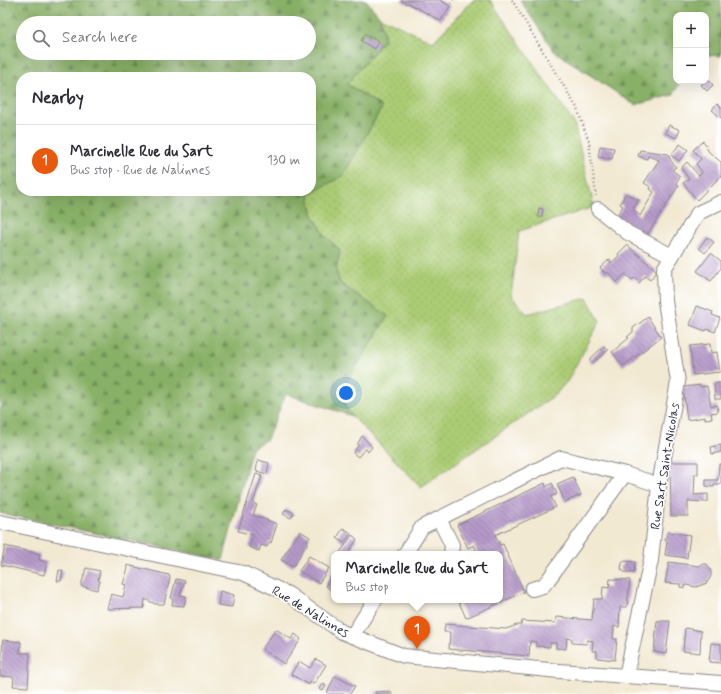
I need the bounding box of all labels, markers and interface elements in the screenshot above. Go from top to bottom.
map controls [673,12,709,84]
button: + [673,12,709,48]
search box [16,16,316,60]
icon: search [30,27,52,49]
text: Search here [62,28,138,48]
button: − [673,48,709,84]
text: Nearby [32,87,84,109]
text: Marcinelle Rue du Sart [70,142,213,162]
text: 1 [42,152,48,169]
text: 130 m [267,152,300,169]
text: Bus stop · Rue de Nalinnes [70,162,210,179]
your location [336,383,356,403]
street label: Rue Sart Saint-Nicolas [647,401,684,531]
popup [331,551,503,603]
text: Marcinelle Rue du Sart [346,559,488,579]
text: Bus stop [346,579,389,596]
street label: Rue de Nalinnes [269,583,352,642]
pin: 1 [404,616,430,649]

